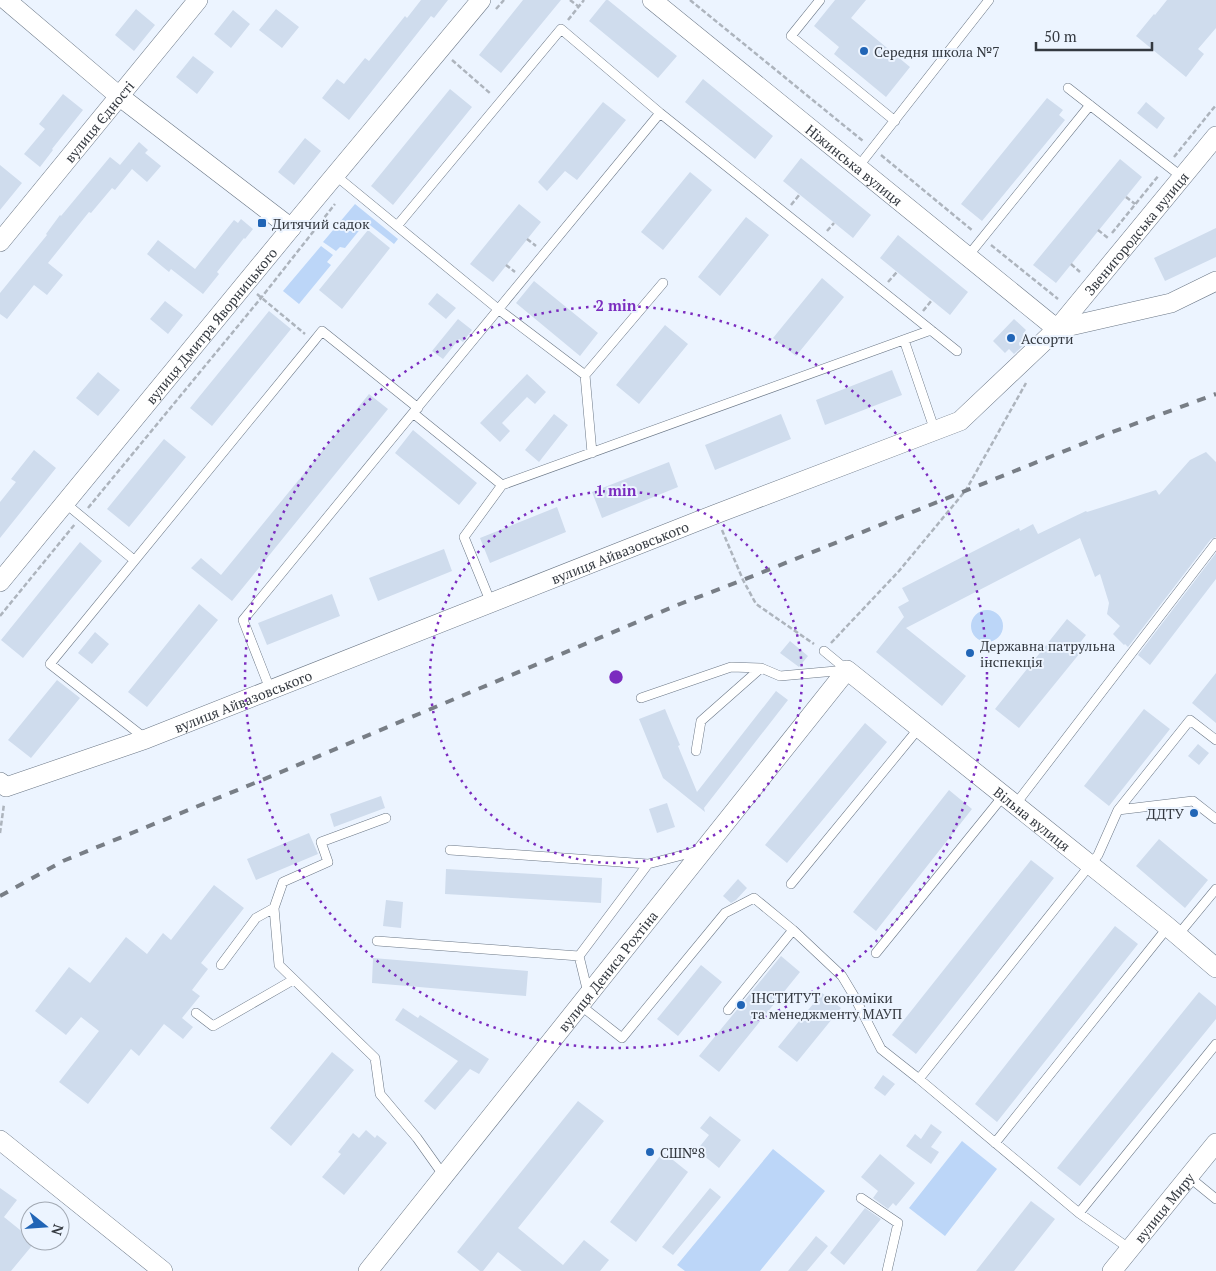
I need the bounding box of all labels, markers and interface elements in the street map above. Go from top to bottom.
scale bar [1036,20,1152,52]
text: 50 m [1044,26,1077,46]
place label: Середня школа №7 [874,42,1000,61]
marker: Середня школа №7 [858,45,870,57]
street label: вулиця Єдності [60,76,138,166]
street label: Ніжинська вулиця [802,119,907,210]
street label: Звенигородська вулиця [1079,167,1192,299]
place label: Дитячий садок [272,214,370,233]
marker: Дитячий садок [256,217,268,229]
street label: вулиця Дмитра Яворницького [141,243,281,408]
text: 2 min [595,295,637,315]
place label: Ассорти [1021,329,1074,348]
marker: Ассорти [1005,332,1017,344]
text: 1 min [595,480,637,500]
street label: вулиця Айвазовського [548,516,691,588]
place label: Державна патрульна інспекція [980,636,1115,671]
marker: Державна патрульна інспекція [964,647,976,659]
street label: вулиця Айвазовського [171,665,315,736]
centre of rings [607,668,625,686]
street label: Вільна вулиця [990,782,1075,855]
place label: ДДТУ [1147,804,1185,823]
marker: ДДТУ [1188,807,1200,819]
street label: вулиця Дениса Рохтіна [553,906,661,1035]
place label: ІНСТИТУТ економіки та менеджменту МАУП [751,988,902,1023]
marker: ІНСТИТУТ економіки та менеджменту МАУП [735,999,747,1011]
place label: СШ№8 [660,1143,705,1162]
marker: СШ№8 [644,1146,656,1158]
street label: вулиця Миру [1129,1168,1199,1246]
north arrow [20,1201,70,1251]
text: N [47,1222,69,1238]

